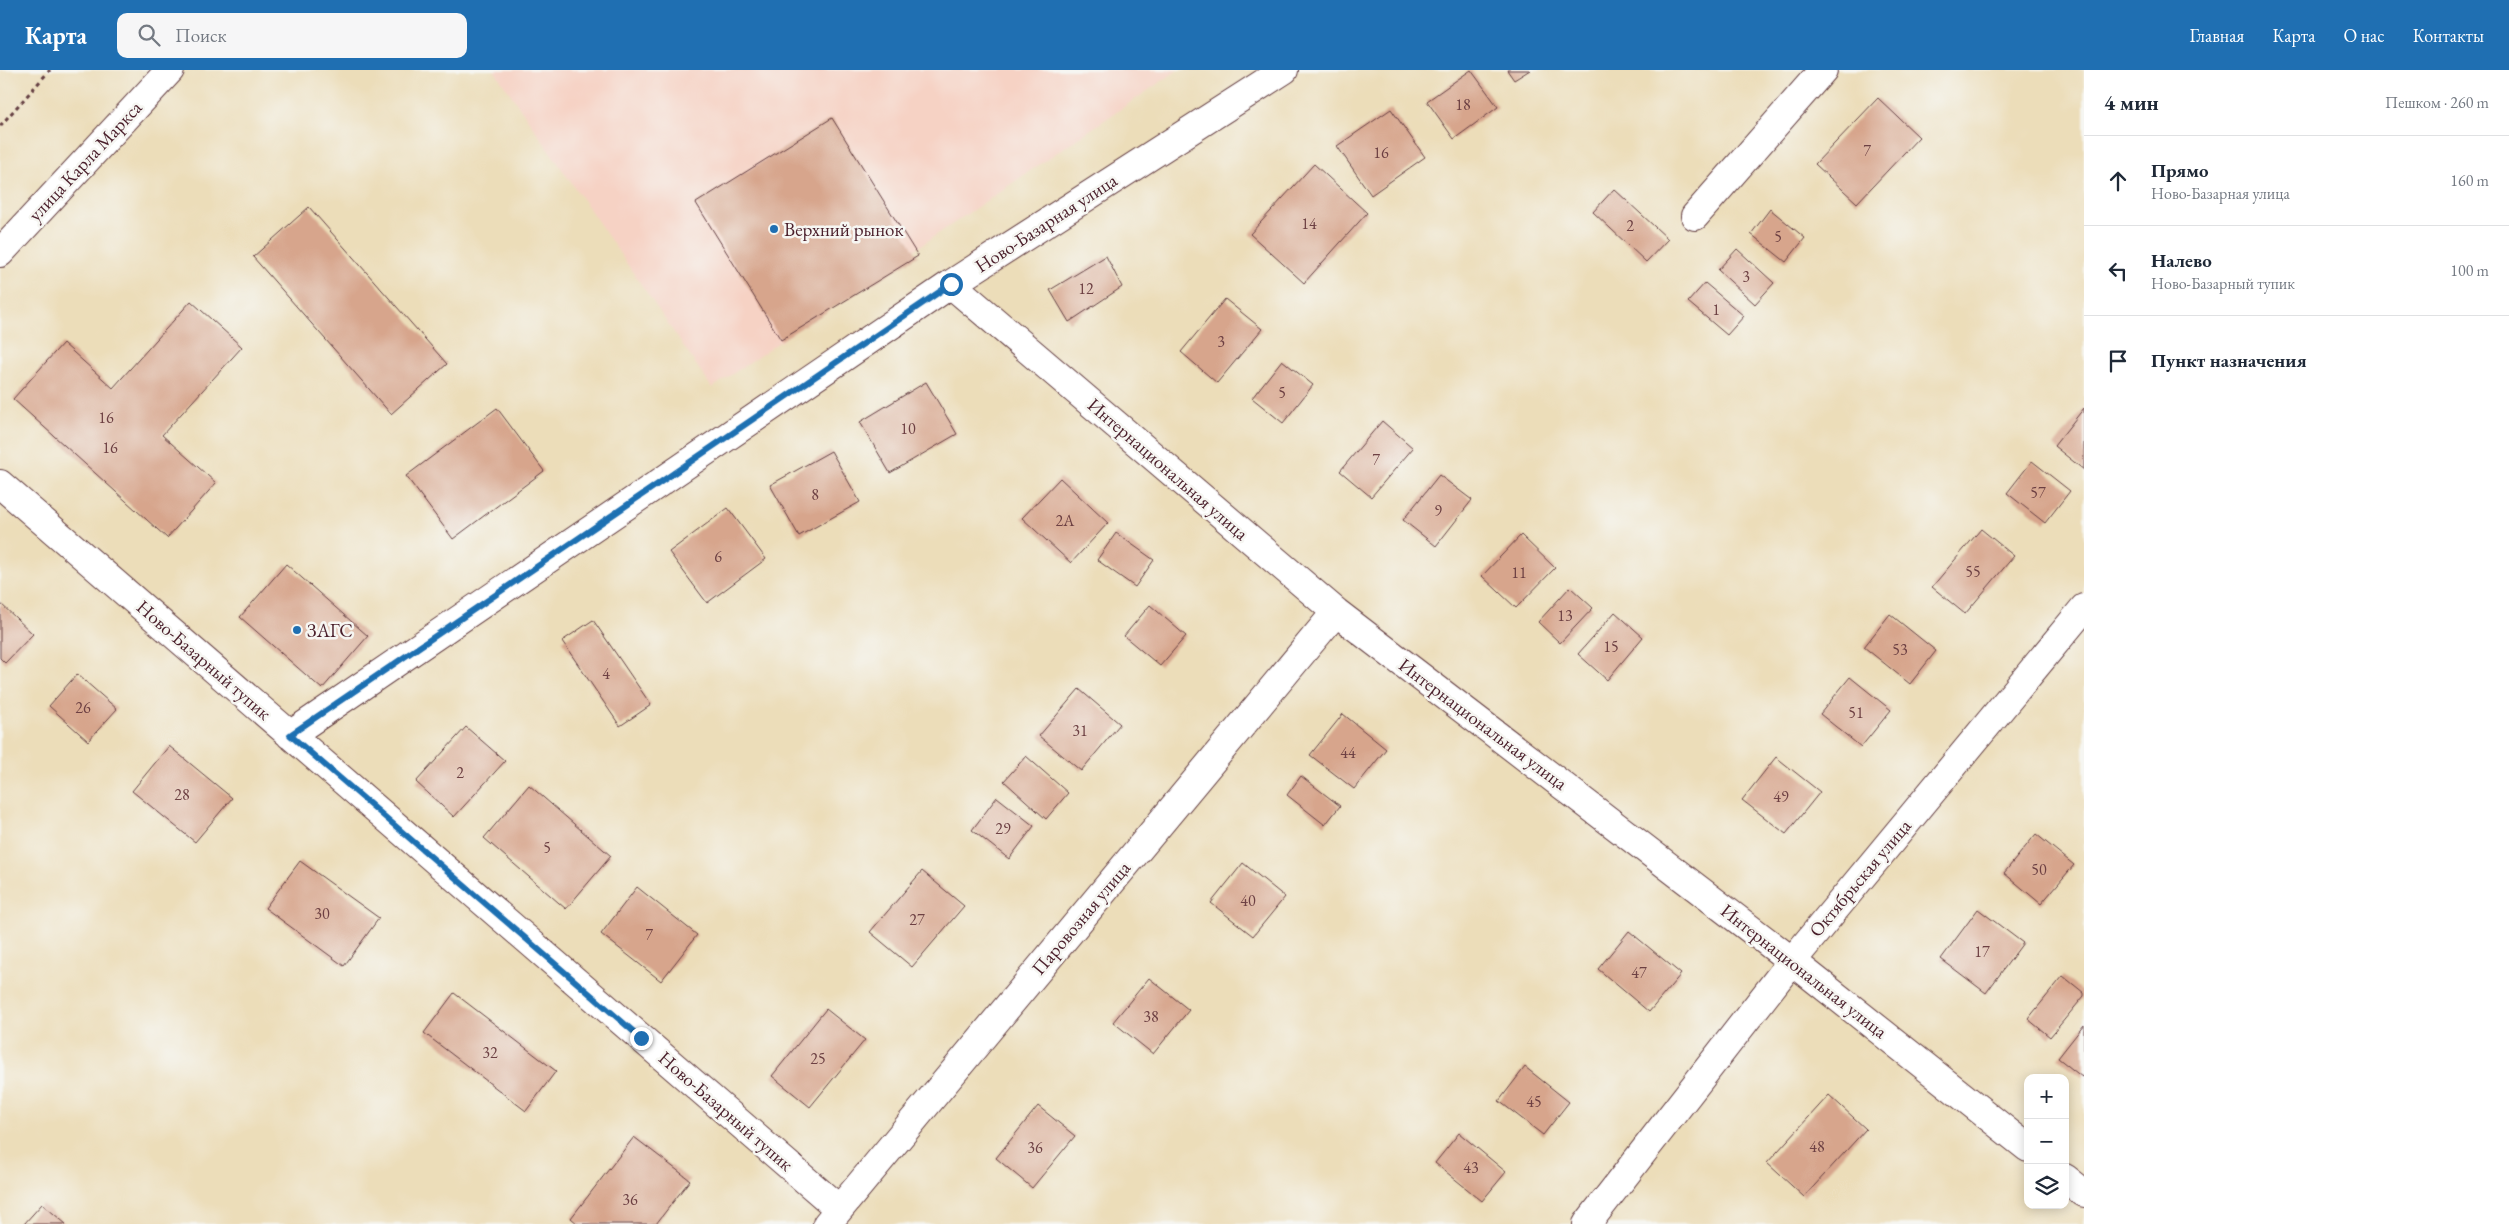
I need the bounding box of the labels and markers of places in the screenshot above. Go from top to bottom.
place label: Верхний рынок [784,217,904,242]
marker: Верхний рынок [768,223,780,235]
place label: ЗАГС [307,618,353,643]
marker: ЗАГС [291,624,303,636]

